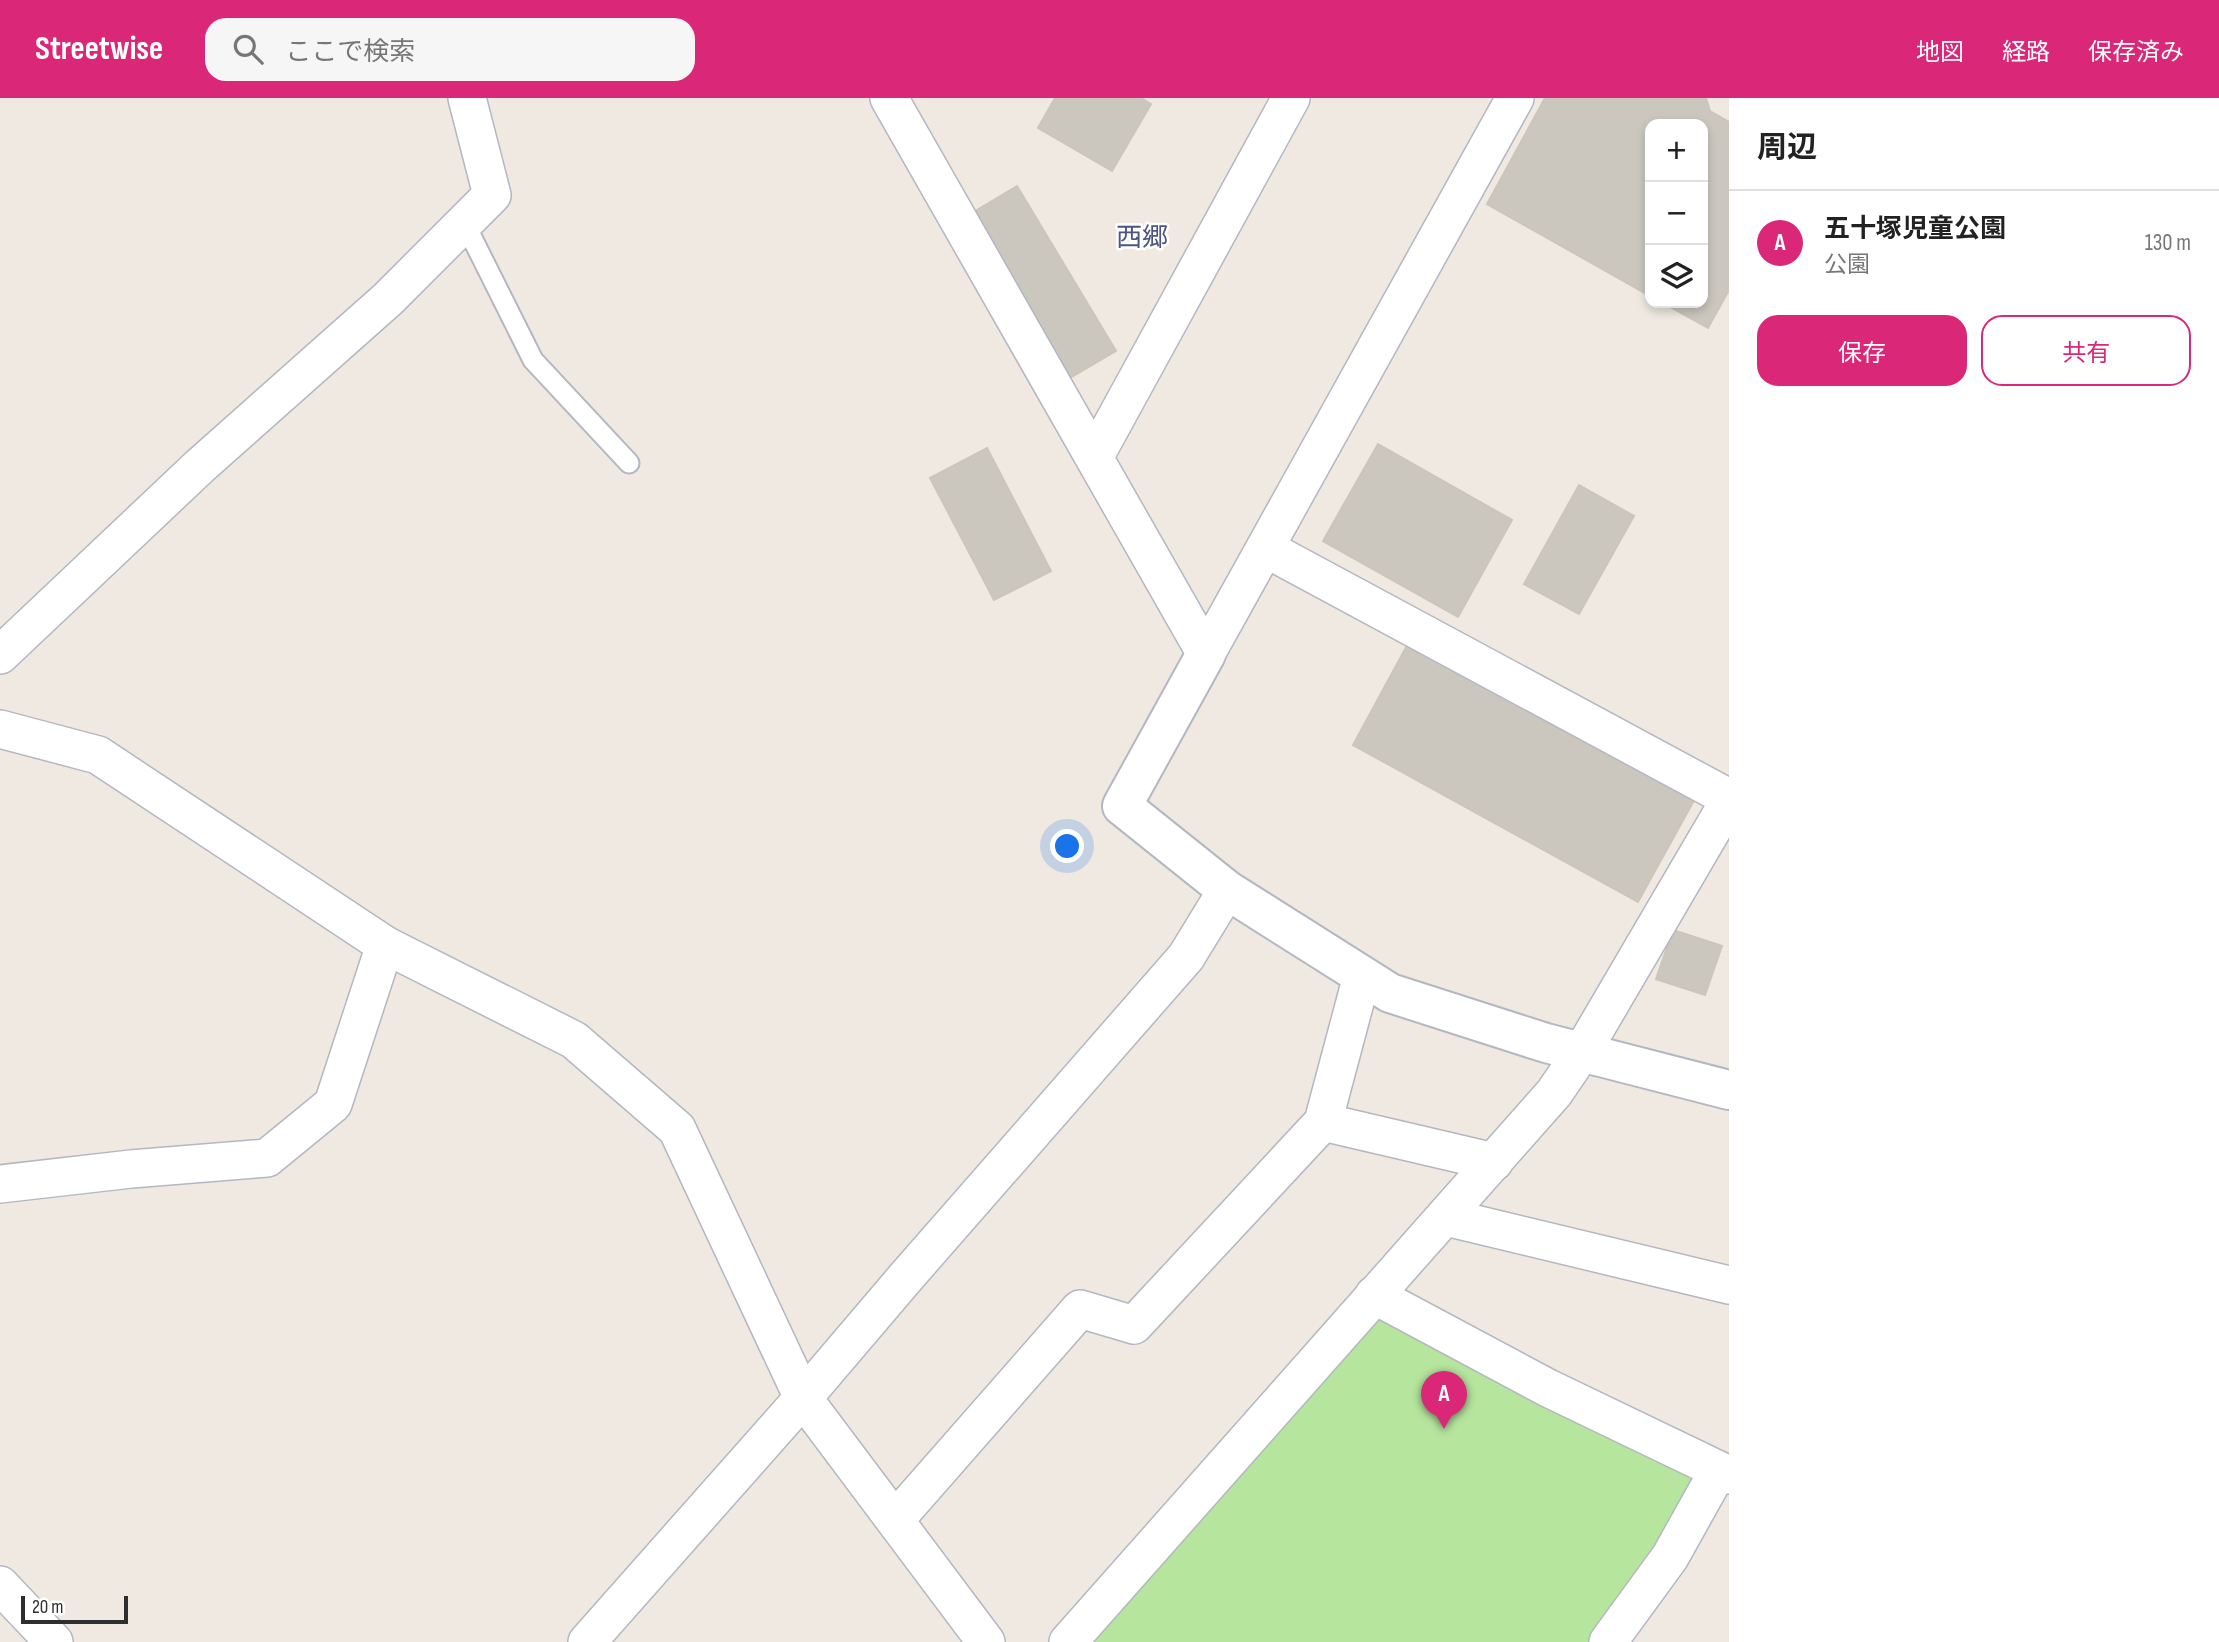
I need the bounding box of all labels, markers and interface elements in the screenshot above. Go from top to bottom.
search box [205,18,695,81]
text: Streetwise [35,29,163,69]
icon: search [229,30,267,68]
text: ここで検索 [285,37,415,68]
text: 地図 [1916,38,1964,67]
text: 経路 [2002,38,2050,67]
text: 保存済み [2088,38,2184,67]
map controls [1645,119,1708,308]
button: + [1645,119,1708,182]
text: 周辺 [1757,130,1817,166]
button: − [1645,182,1708,245]
text: 五十塚児童公園 [1824,214,2006,245]
district label: 西郷 [1116,223,1168,254]
text: A [1775,229,1785,257]
text: 130 m [2145,229,2191,257]
button: layers [1645,245,1708,308]
text: 公園 [1824,251,1870,279]
button: 保存 [1757,315,1967,386]
button: 共有 [1981,315,2191,386]
your location [1050,829,1084,863]
pin: A [1421,1371,1467,1429]
scale bar [21,1593,128,1625]
text: 20 m [32,1596,64,1619]

